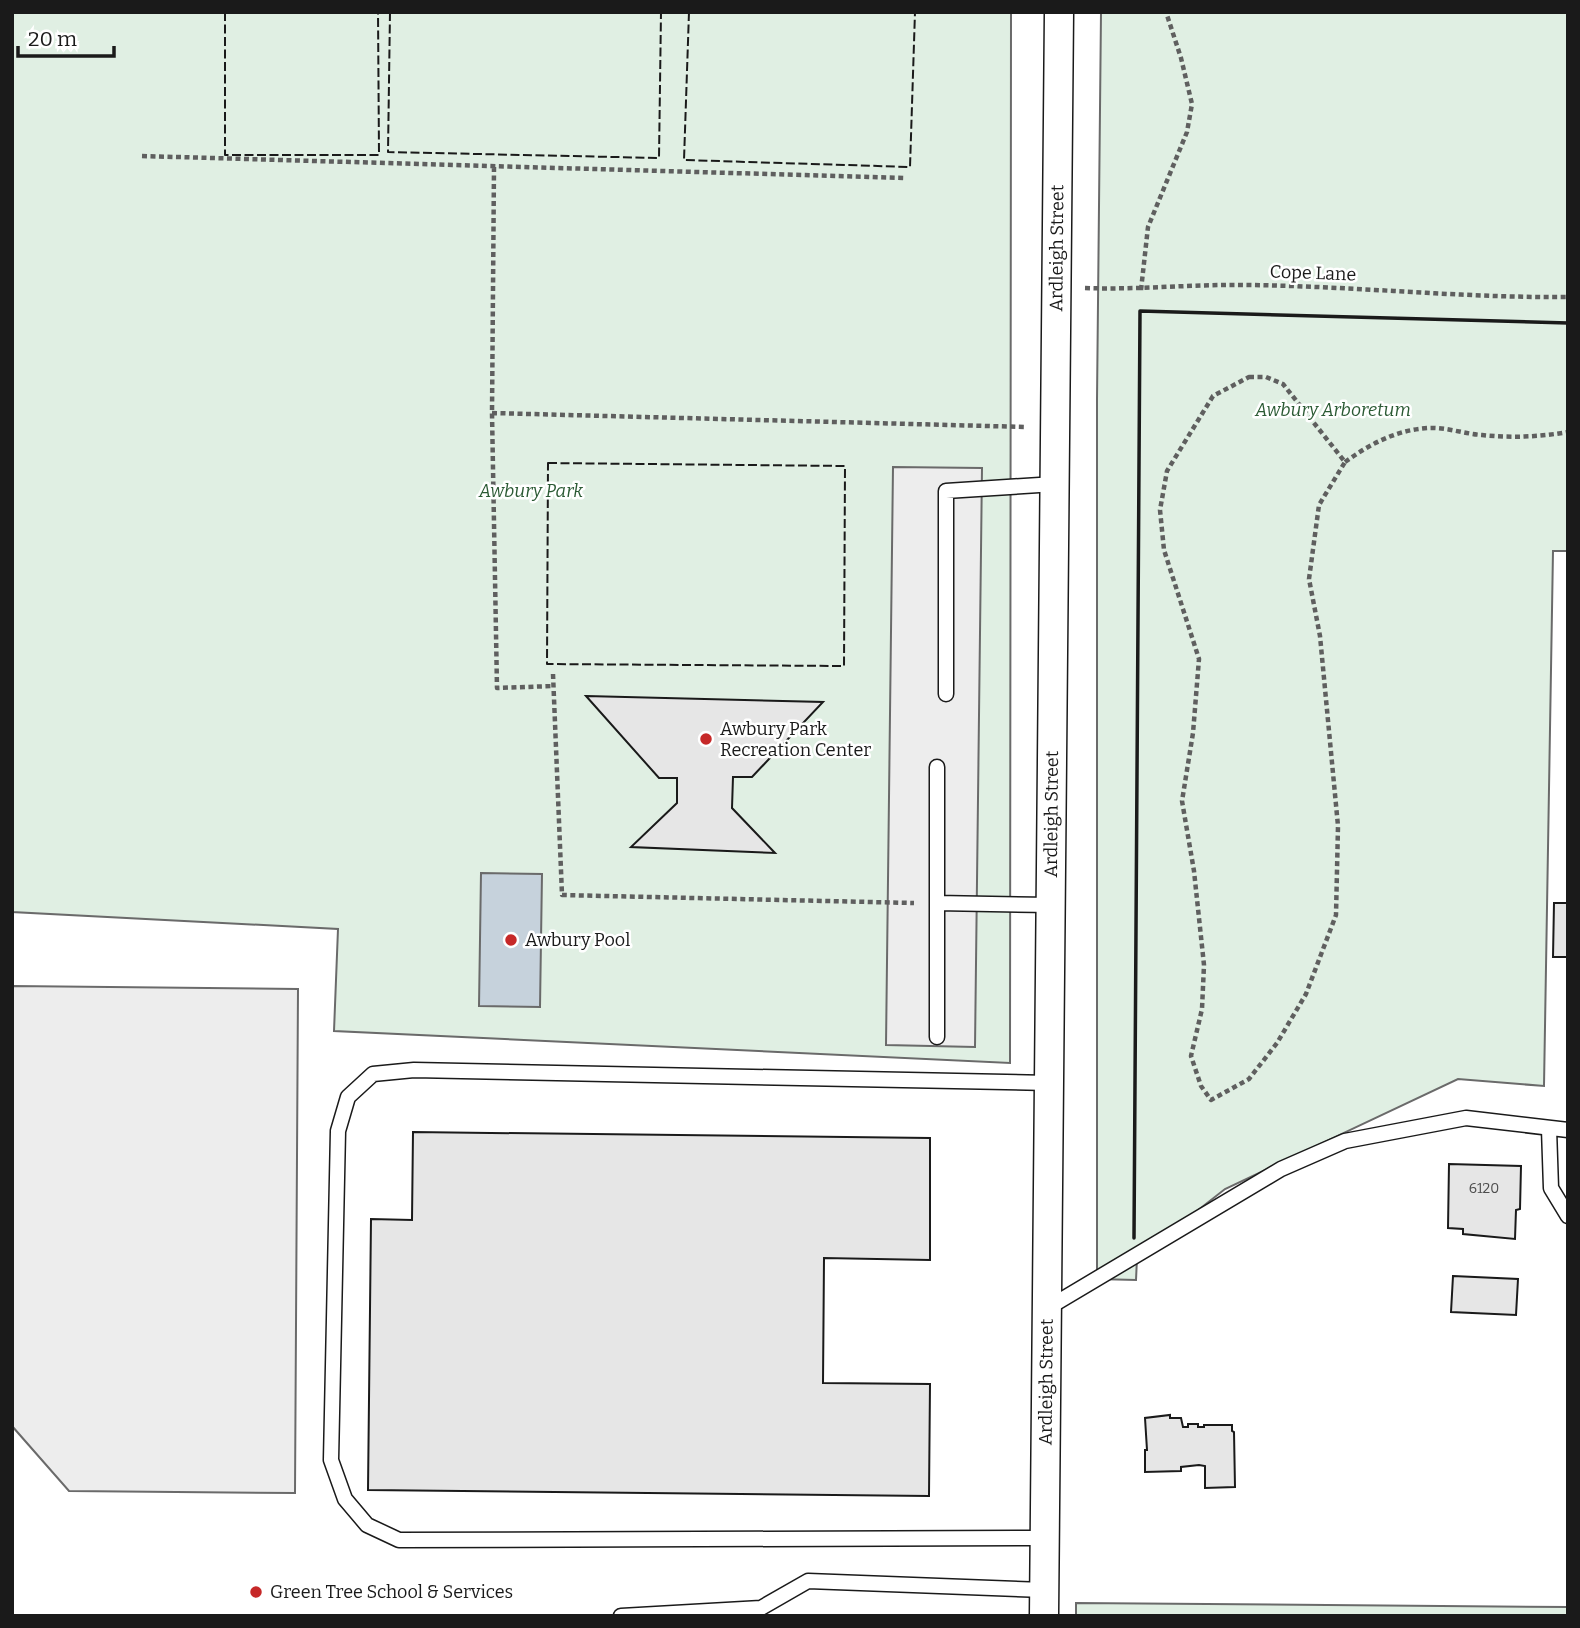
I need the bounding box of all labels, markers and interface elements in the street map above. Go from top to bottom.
scale bar [18,14,114,58]
text: 20 m [28,26,77,52]
street label: Ardleigh Street [1045,184,1068,311]
street label: Cope Lane [1269,260,1357,286]
park label: Awbury Arboretum [1254,399,1411,421]
park label: Awbury Park [478,480,583,502]
place label: Awbury Park Recreation Center [720,718,871,761]
marker: Awbury Park Recreation Center [698,731,714,747]
street label: Ardleigh Street [1040,750,1063,877]
place label: Awbury Pool [525,929,630,951]
marker: Awbury Pool [503,932,519,948]
house number: 6120 [1469,1180,1499,1197]
street label: Ardleigh Street [1035,1318,1058,1445]
place label: Green Tree School & Services [270,1581,513,1603]
marker: Green Tree School & Services [248,1584,264,1600]

